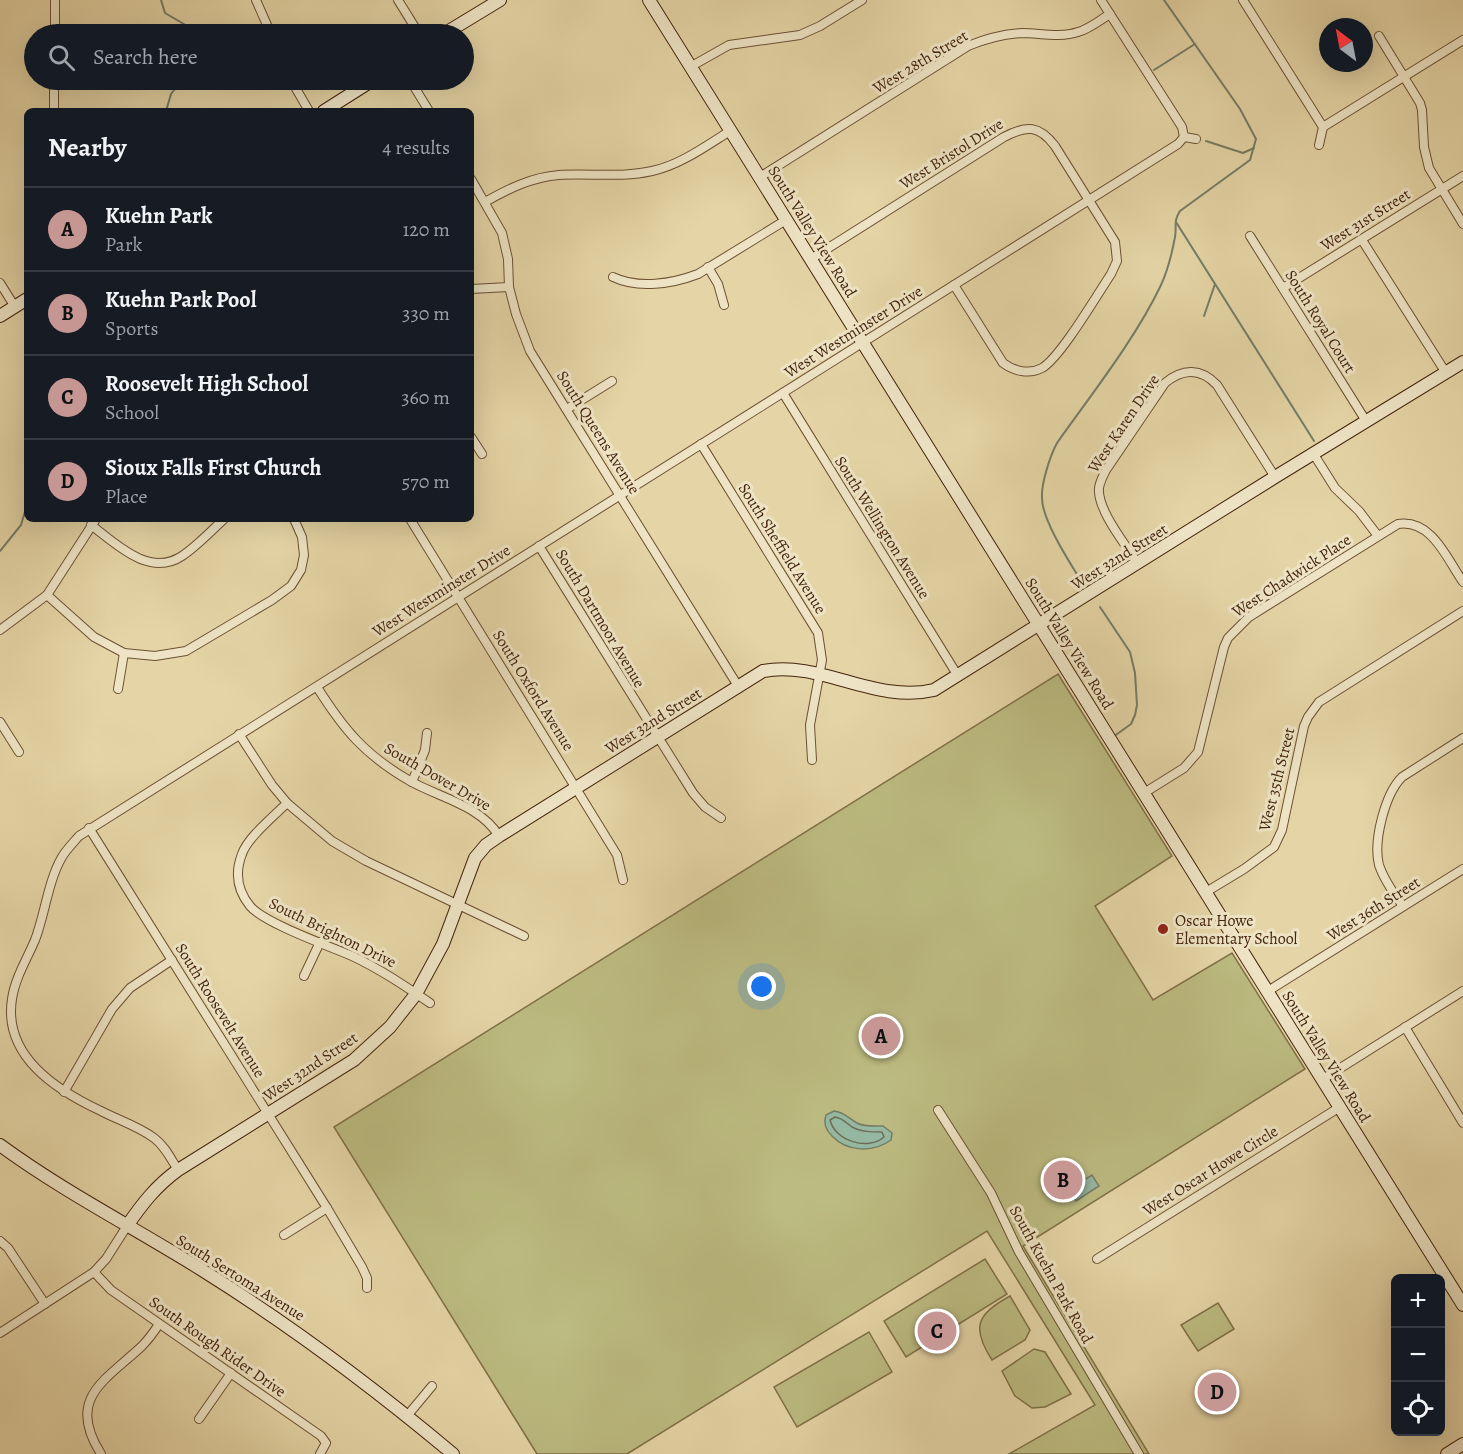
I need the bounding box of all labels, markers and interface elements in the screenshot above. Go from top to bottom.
north arrow [1319,18,1373,72]
search box [24,24,474,90]
street label: West 28th Street [868,25,972,99]
icon: search [45,41,78,74]
text: Search here [93,42,198,72]
street label: West Bristol Drive [895,113,1008,195]
text: Nearby [48,130,127,165]
text: 4 results [382,134,450,161]
street label: South Valley View Road [763,161,862,302]
street label: West 31st Street [1316,183,1415,257]
text: Kuehn Park [105,201,212,231]
text: A [61,216,74,243]
text: 120 m [402,216,450,243]
text: Park [105,231,143,258]
street label: South Royal Court [1280,266,1361,377]
street label: West Westminster Drive [779,280,927,384]
text: Kuehn Park Pool [105,285,257,315]
text: B [61,300,74,327]
text: 330 m [402,300,450,327]
text: Sports [105,315,158,342]
street label: South Queens Avenue [551,367,645,499]
text: Roosevelt High School [105,369,308,399]
street label: West Karen Drive [1082,370,1165,478]
text: C [61,384,74,411]
text: 360 m [401,384,450,411]
text: School [105,399,159,426]
street label: South Wellington Avenue [829,452,935,603]
text: Sioux Falls First Church [105,453,322,483]
text: D [61,468,74,495]
text: 570 m [402,468,450,495]
street label: South Sheffield Avenue [733,479,831,618]
text: Place [105,483,147,510]
street label: West 32nd Street [1066,518,1172,596]
street label: West Chadwick Place [1227,529,1355,623]
street label: West Westminster Drive [367,539,515,643]
street label: South Dartmoor Avenue [550,545,650,692]
street label: South Valley View Road [1020,573,1119,714]
street label: South Oxford Avenue [487,626,579,755]
street label: West 32nd Street [600,682,706,760]
street label: West 35th Street [1253,725,1300,834]
street label: South Dover Drive [380,737,495,816]
street label: West 36th Street [1322,871,1424,947]
street label: South Brighton Drive [265,892,400,973]
place label: Oscar Howe Elementary School [1175,910,1298,950]
marker: Oscar Howe Elementary School [1156,922,1170,936]
street label: South Roosevelt Avenue [170,939,270,1082]
your location [747,972,776,1001]
street label: South Valley View Road [1277,986,1376,1127]
pin: A [862,1014,900,1058]
street label: West 32nd Street [258,1027,362,1107]
street label: West Oscar Howe Circle [1138,1120,1282,1222]
pin: B [1044,1158,1082,1202]
street label: South Kuehn Park Road [1004,1202,1098,1348]
street label: South Sertoma Avenue [172,1229,309,1326]
map controls [1391,1274,1445,1436]
button: + [1391,1274,1445,1328]
street label: South Rough Rider Drive [145,1291,290,1402]
pin: C [918,1308,956,1354]
button: − [1391,1328,1445,1382]
pin: D [1198,1370,1236,1414]
button: locate [1391,1382,1445,1436]

